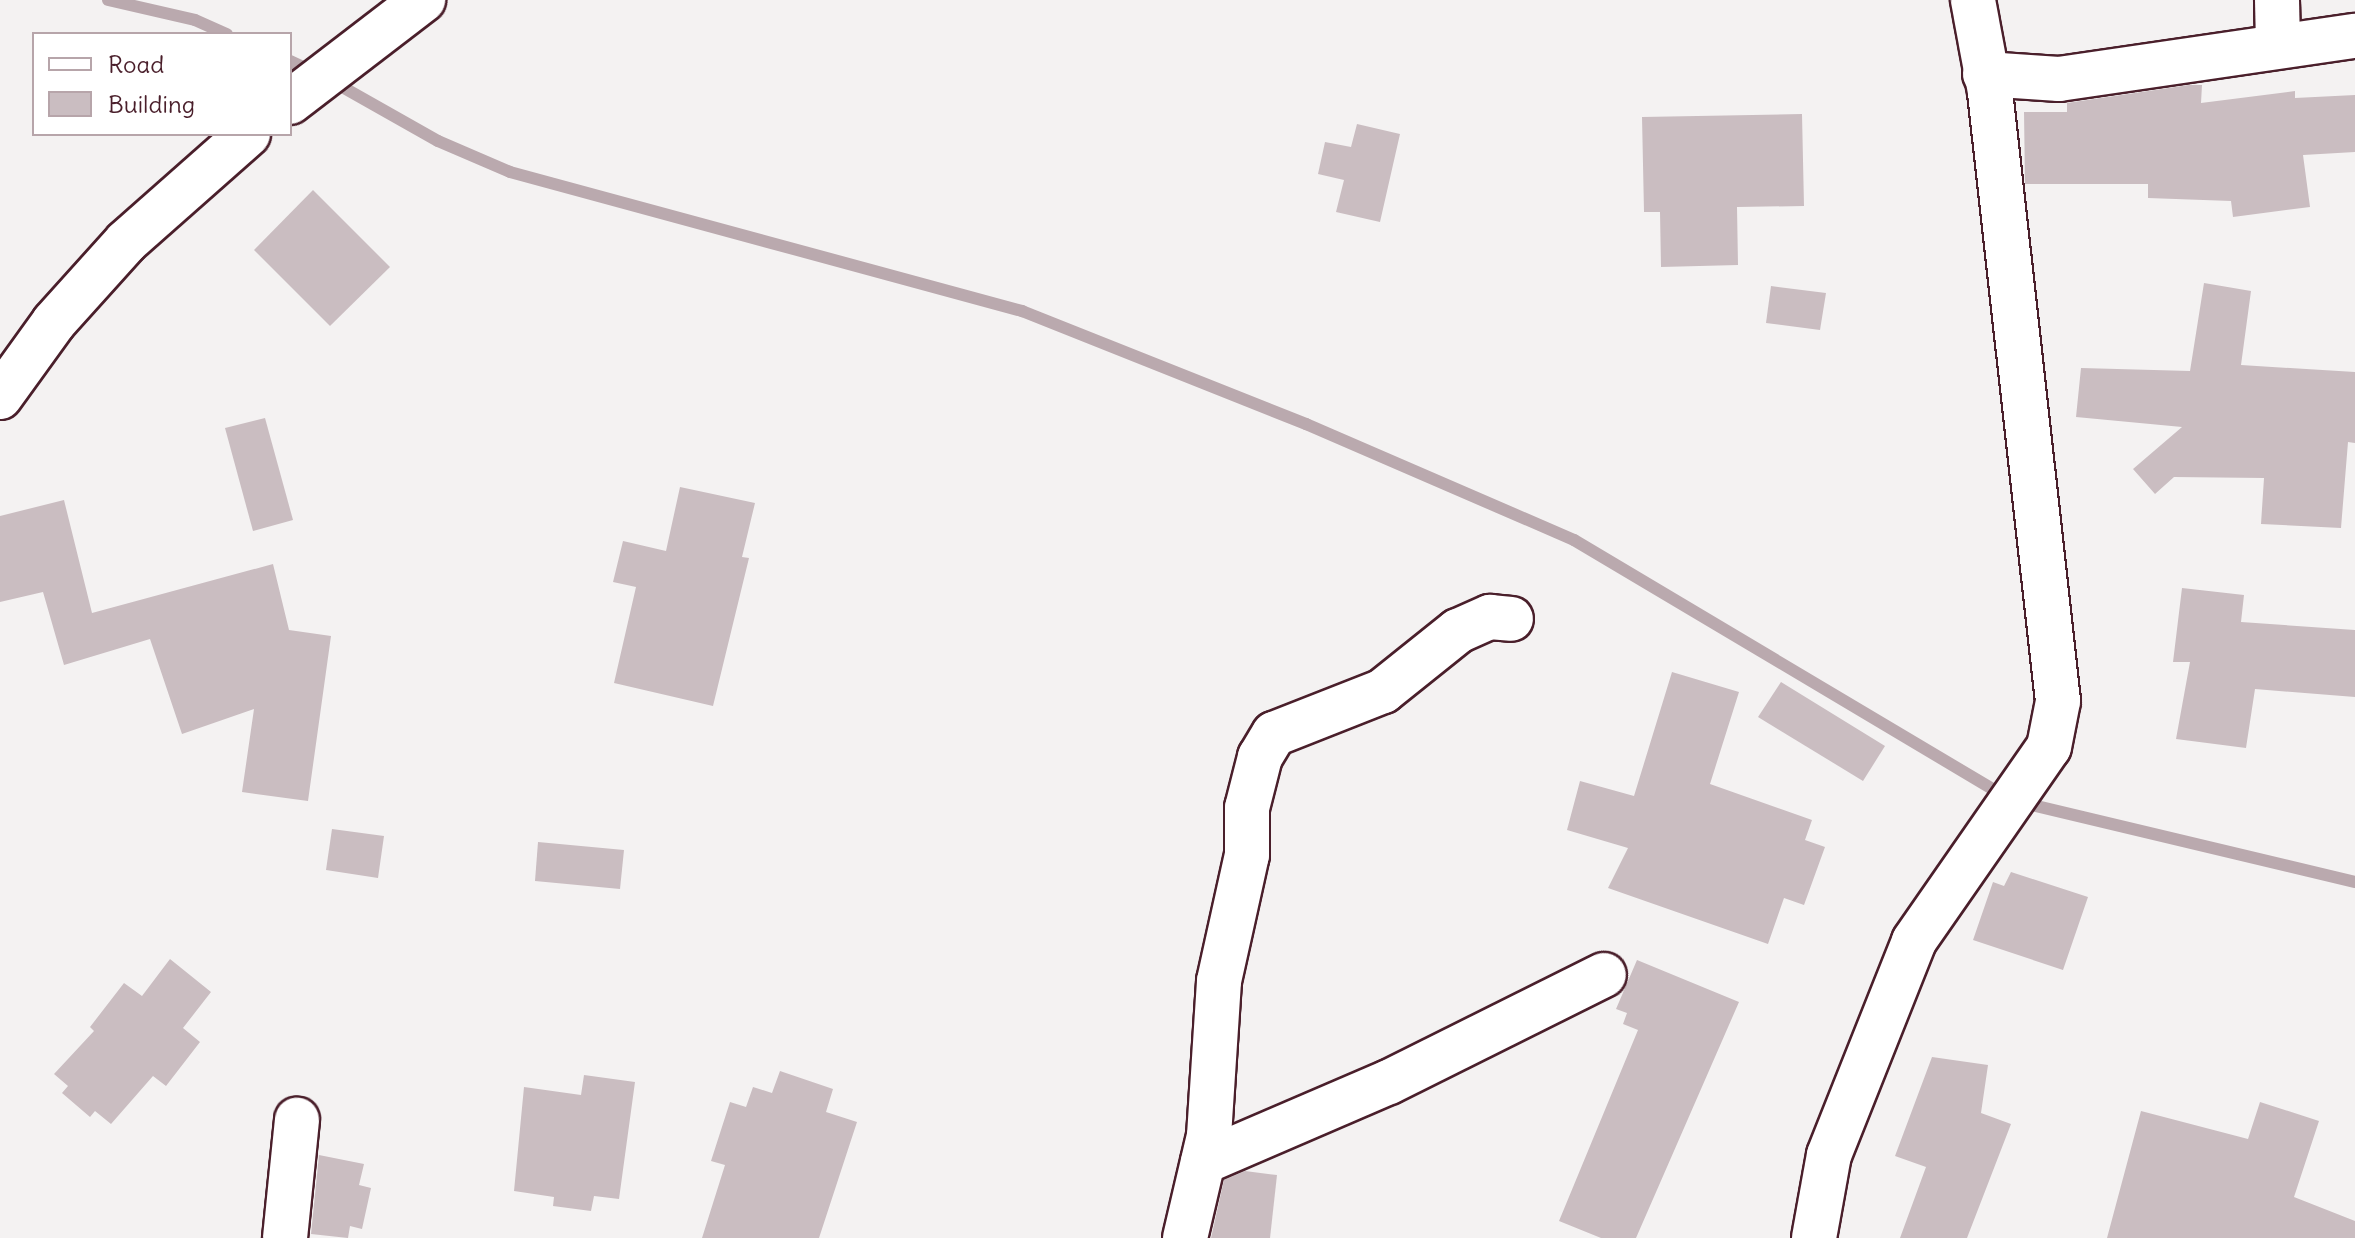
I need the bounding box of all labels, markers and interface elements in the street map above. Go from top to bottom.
legend [32,32,292,136]
text: Road [108,49,164,79]
text: Building [108,89,195,119]

